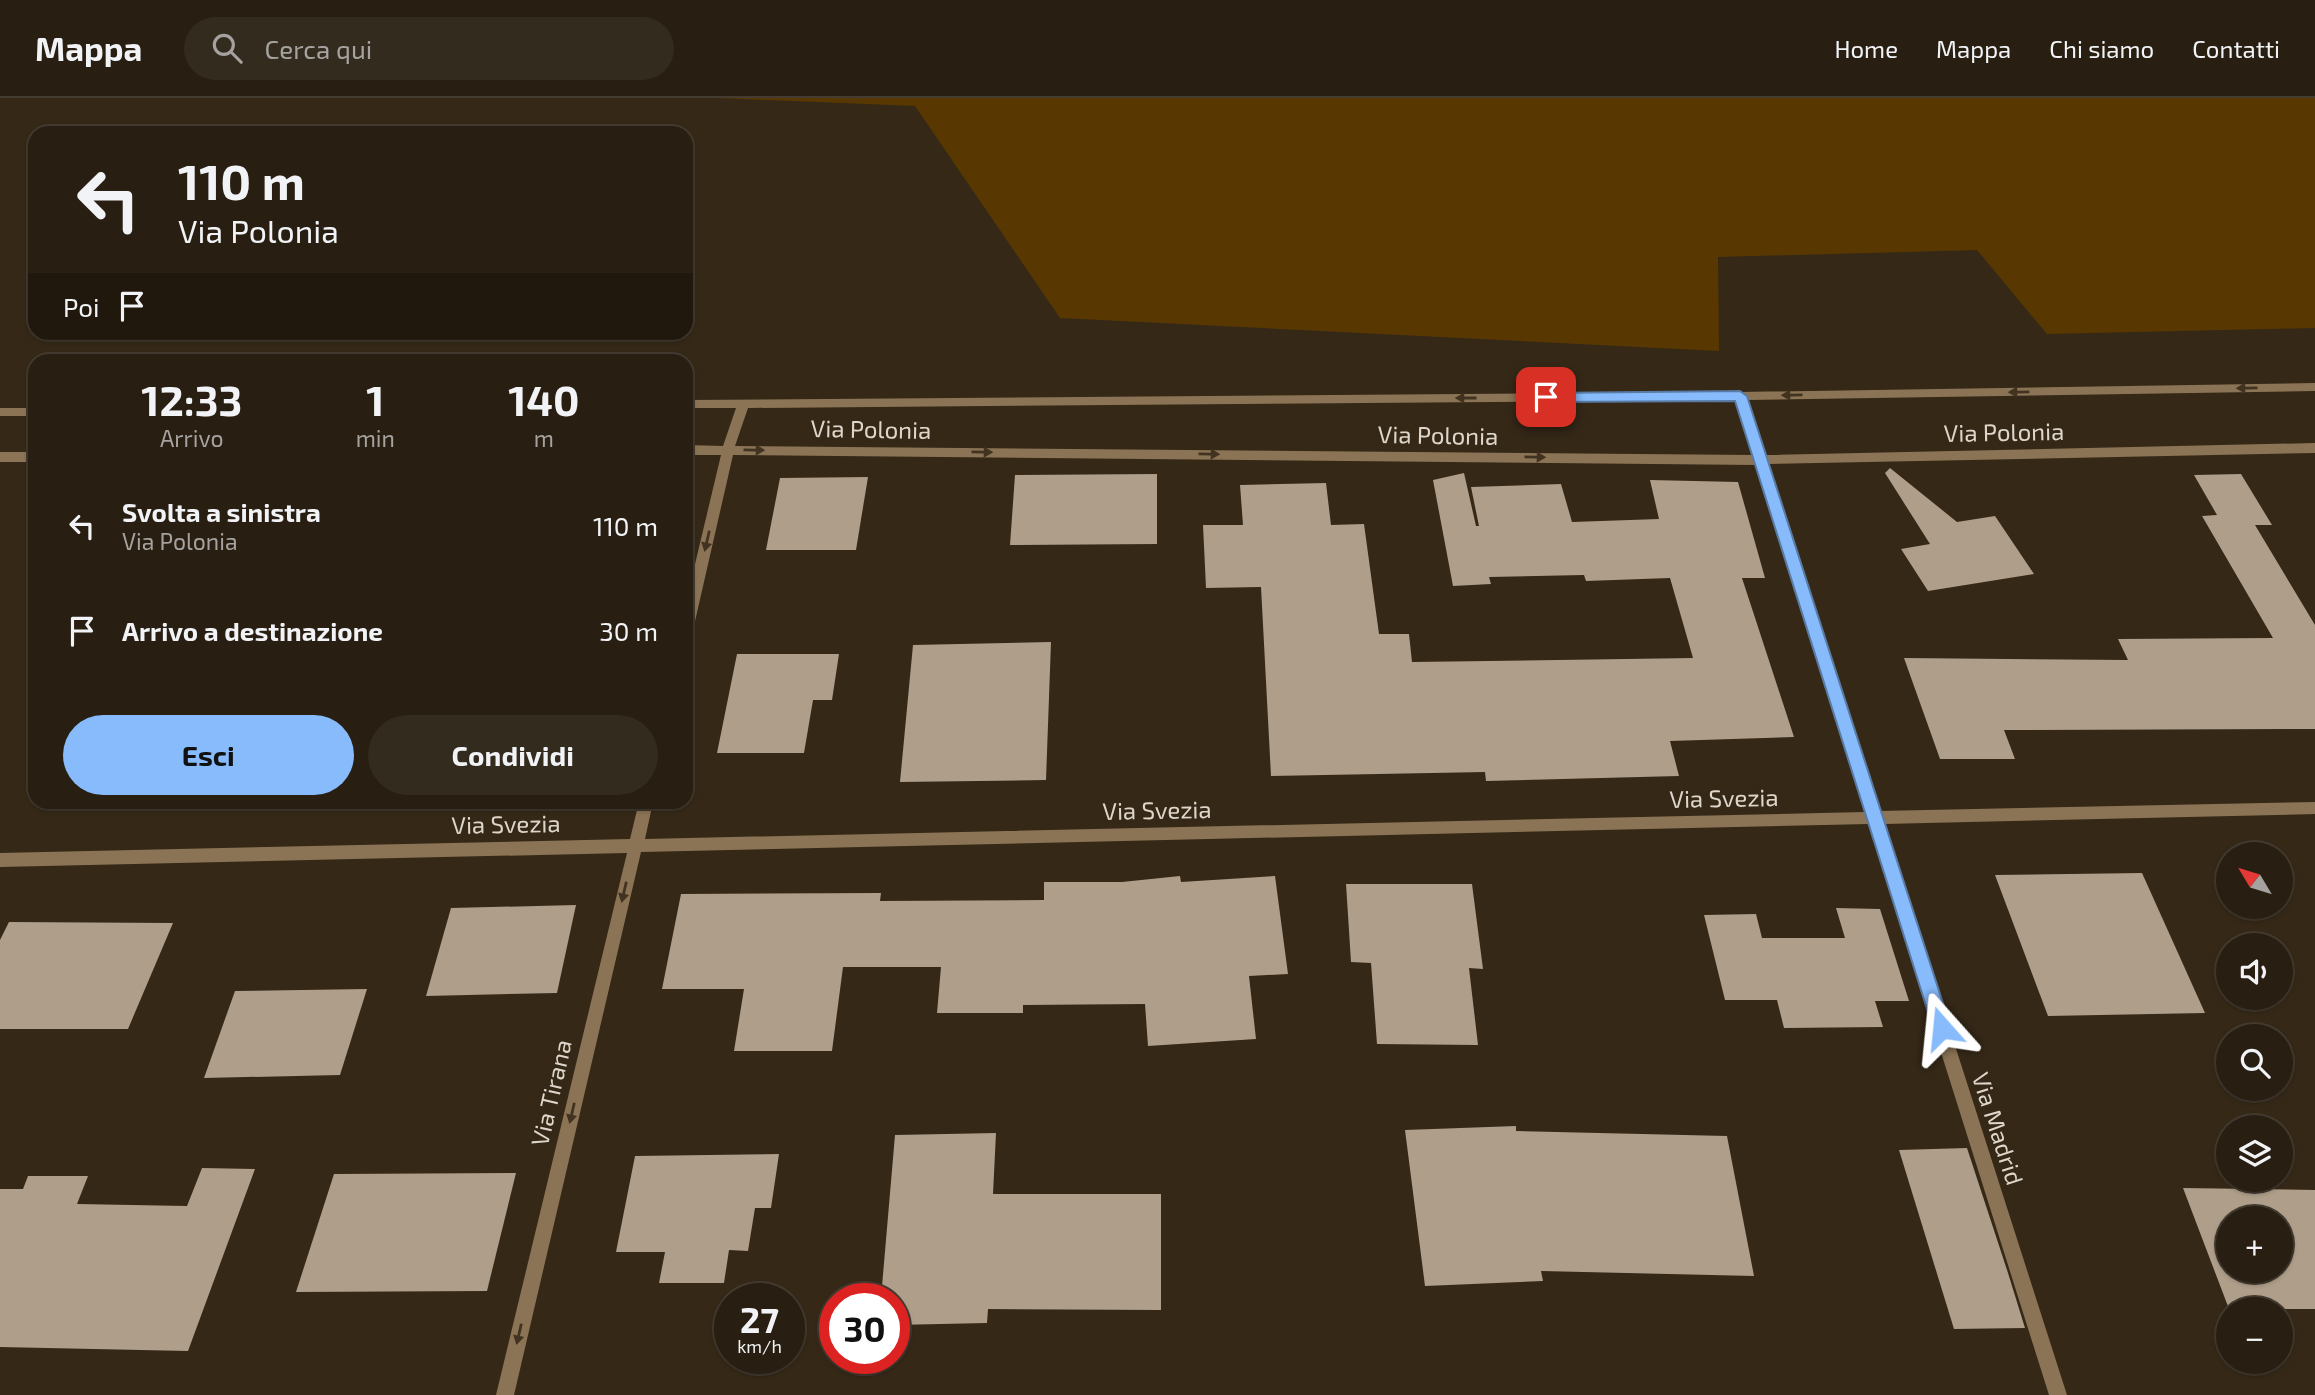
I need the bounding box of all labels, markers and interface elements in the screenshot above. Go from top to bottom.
search box [184,17,674,80]
text: Mappa [35,28,142,68]
icon: search [208,29,246,67]
text: Cerca qui [264,33,372,64]
text: Home [1834,34,1898,63]
text: Mappa [1936,34,2011,63]
text: Chi siamo [2049,34,2154,63]
text: Contatti [2192,34,2280,63]
text: 110 m [178,151,305,210]
icon: left [63,154,154,245]
text: Via Polonia [178,211,339,249]
icon: arrive [113,287,151,325]
text: Poi [63,291,99,322]
pin [1516,367,1576,427]
text: 12:33 [141,374,242,424]
text: 1 [366,374,384,424]
text: 140 [508,374,580,424]
icon: arrive [1527,378,1565,416]
one-way arrow [2236,382,2258,394]
one-way arrow [2008,386,2030,397]
one-way arrow [1781,389,1803,401]
one-way arrow [1455,392,1477,404]
street label: Via Polonia [810,413,932,444]
street label: Via Polonia [1943,416,2065,447]
street label: Via Polonia [1377,419,1499,450]
text: Arrivo [160,424,224,452]
text: min [356,424,395,452]
text: m [534,424,554,452]
one-way arrow [743,444,765,456]
one-way arrow [971,446,993,458]
one-way arrow [1198,448,1220,460]
one-way arrow [1524,452,1546,463]
text: Svolta a sinistra [122,496,321,527]
icon: left [63,507,101,545]
text: 110 m [593,510,658,541]
text: Via Polonia [122,527,238,555]
one-way arrow [701,530,712,552]
icon: arrive [63,612,101,650]
text: Arrivo a destinazione [122,615,383,646]
text: 30 m [599,615,658,646]
button: Esci [63,715,354,795]
button: Condividi [368,715,658,795]
street label: Via Svezia [1669,782,1779,813]
street label: Via Svezia [1102,794,1212,825]
street label: Via Svezia [451,808,561,839]
north arrow [2216,842,2292,919]
map controls [2216,842,2293,1374]
one-way arrow [619,881,630,903]
button: sound [2216,933,2293,1010]
position arrow [1905,991,1979,1065]
button: search [2216,1024,2293,1101]
street label: Via Tirana [524,1037,577,1149]
street label: Via Madrid [1967,1069,2030,1188]
one-way arrow [566,1102,577,1124]
button: layers [2216,1115,2293,1192]
button: + [2216,1206,2293,1283]
speed limit sign: 30 [819,1283,910,1374]
button: − [2216,1297,2293,1374]
text: 27 [740,1298,779,1340]
one-way arrow [513,1324,524,1346]
text: km/h [737,1335,782,1357]

